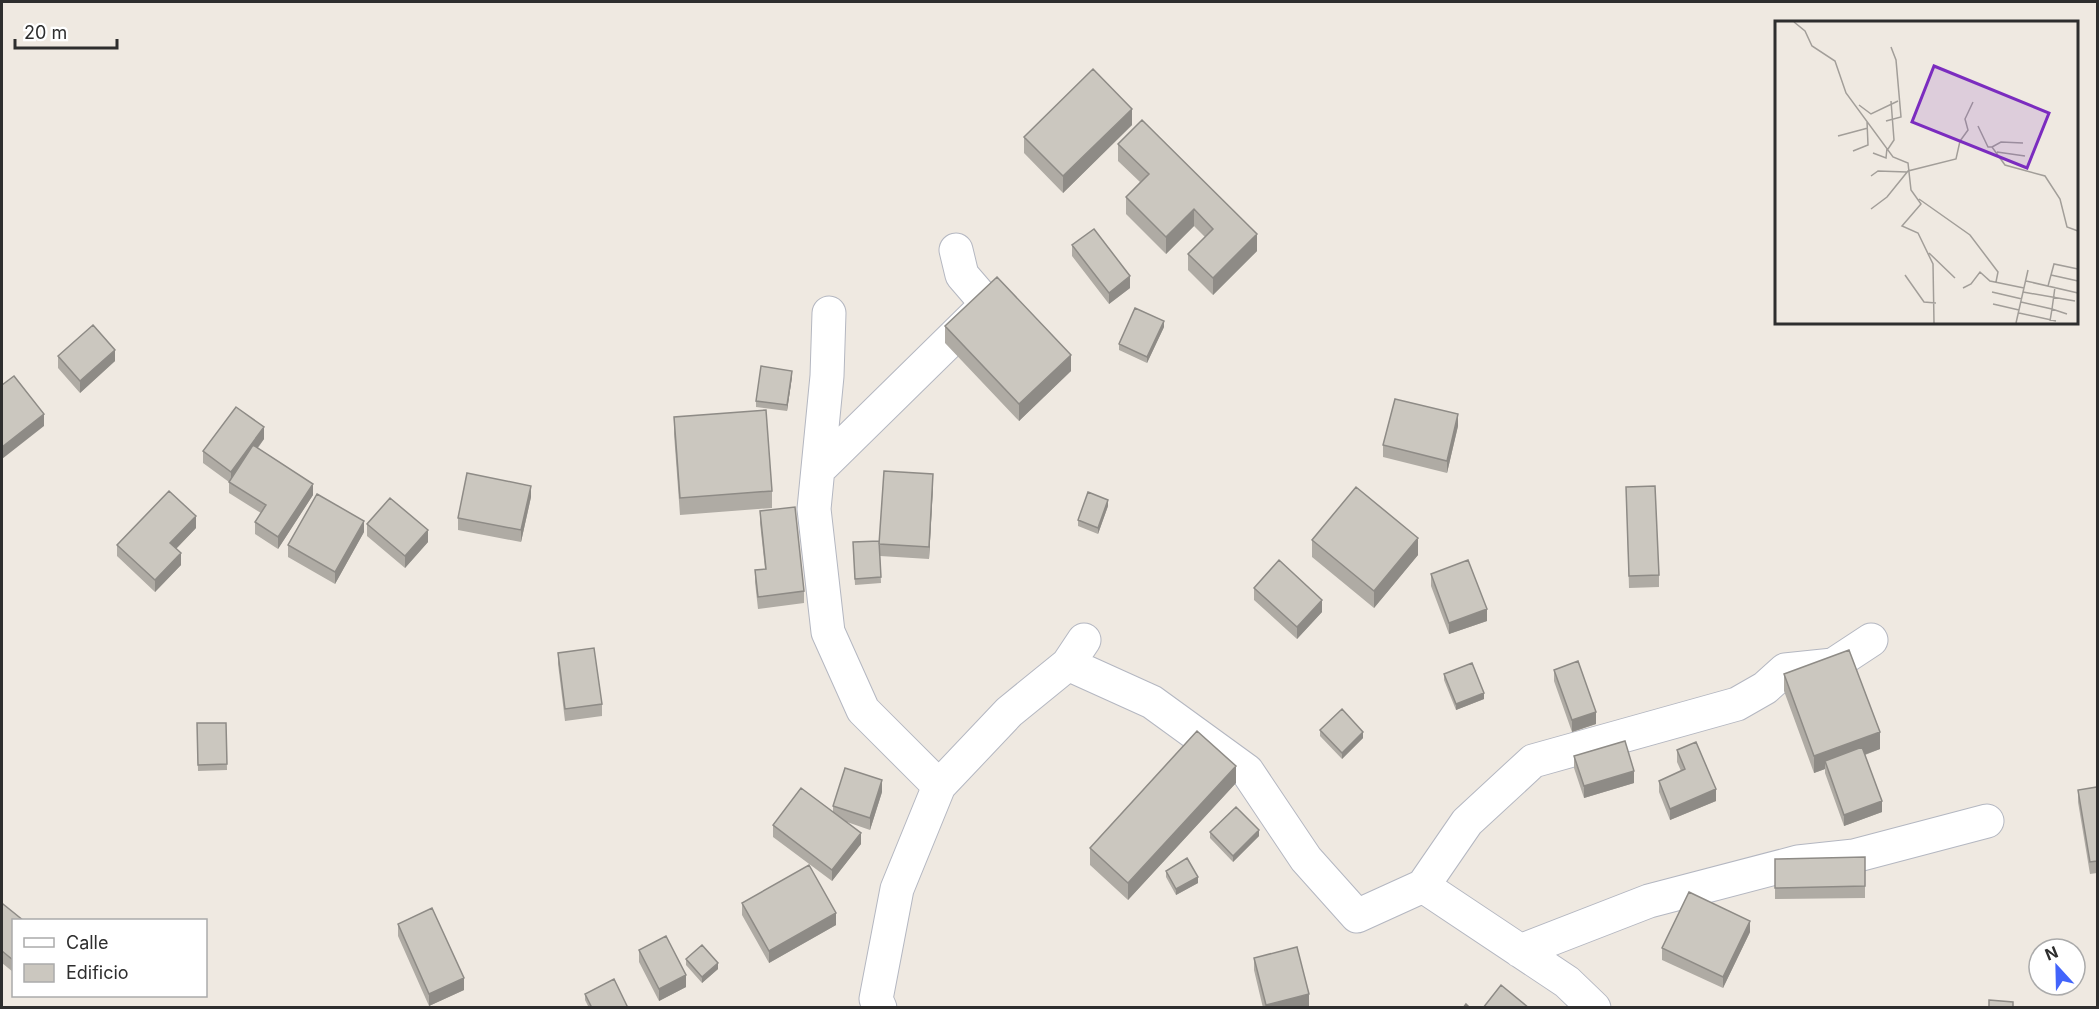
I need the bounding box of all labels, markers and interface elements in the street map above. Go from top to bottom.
scale bar [15,12,117,50]
inset map [1775,21,2078,324]
text: 20 m [24,22,67,43]
legend [12,919,207,997]
text: Calle [66,932,108,953]
north arrow [2027,937,2087,997]
text: N [2042,942,2061,965]
text: Edificio [66,962,129,983]

